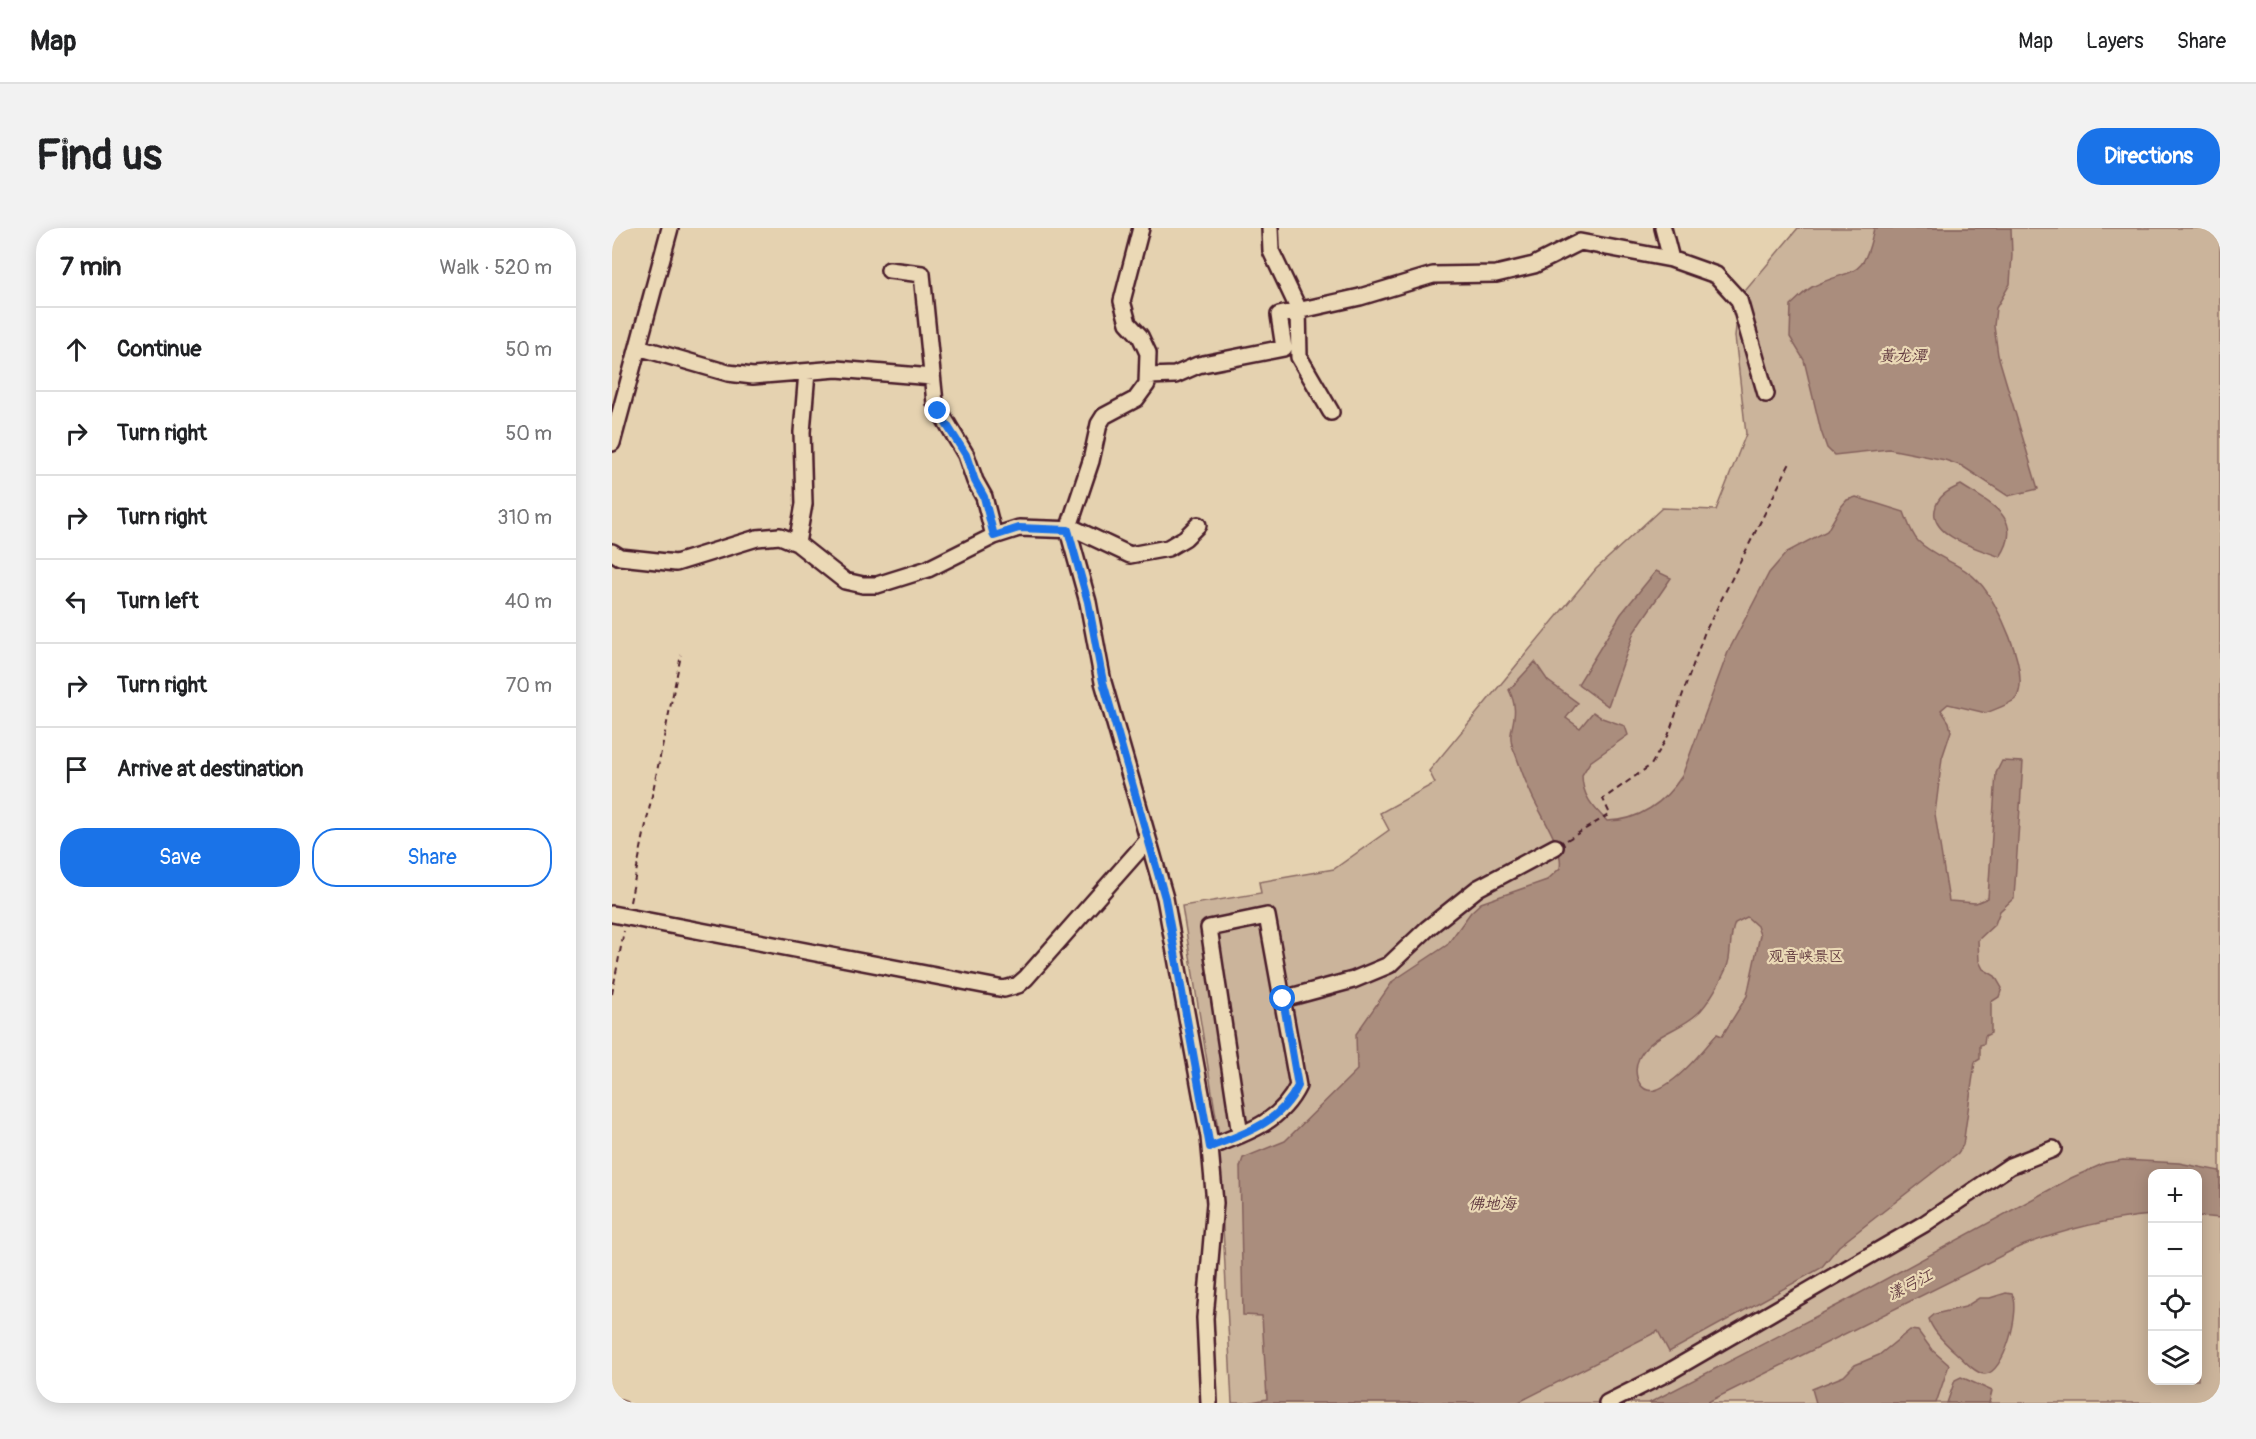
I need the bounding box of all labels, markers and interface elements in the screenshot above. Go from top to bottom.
text: Map [30,24,76,59]
text: Map [2018,28,2053,55]
text: Layers [2086,28,2144,55]
text: Share [2177,28,2226,55]
button: Directions [2077,128,2220,185]
text: Find us [36,130,162,182]
text: 7 min [60,251,122,283]
text: Walk · 520 m [440,255,552,280]
icon: ahead [60,333,93,366]
text: Continue [117,335,201,363]
text: 50 m [505,337,552,362]
water label: 黄龙潭 [1879,346,1929,366]
route end [924,397,950,423]
icon: right [60,417,93,450]
text: Turn right [117,419,207,447]
text: 50 m [505,421,552,446]
icon: right [60,501,93,534]
text: Turn right [117,503,207,531]
text: 310 m [497,505,552,530]
icon: left [60,585,93,618]
text: Turn left [117,587,199,615]
text: 40 m [505,589,552,614]
icon: right [60,669,93,702]
text: Turn right [117,671,207,699]
text: 70 m [506,673,552,698]
icon: arrive [60,753,93,786]
text: Arrive at destination [117,755,303,783]
button: Save [60,828,300,887]
button: Share [312,828,552,887]
park label: 观音峡景区 [1768,947,1844,966]
route start [1269,985,1295,1011]
map controls [2148,1169,2202,1385]
button: + [2148,1169,2202,1223]
water label: 佛地海 [1468,1194,1518,1214]
button: − [2148,1223,2202,1277]
water label: 漾弓江 [1885,1265,1937,1305]
button: locate [2148,1277,2202,1331]
button: layers [2148,1331,2202,1385]

